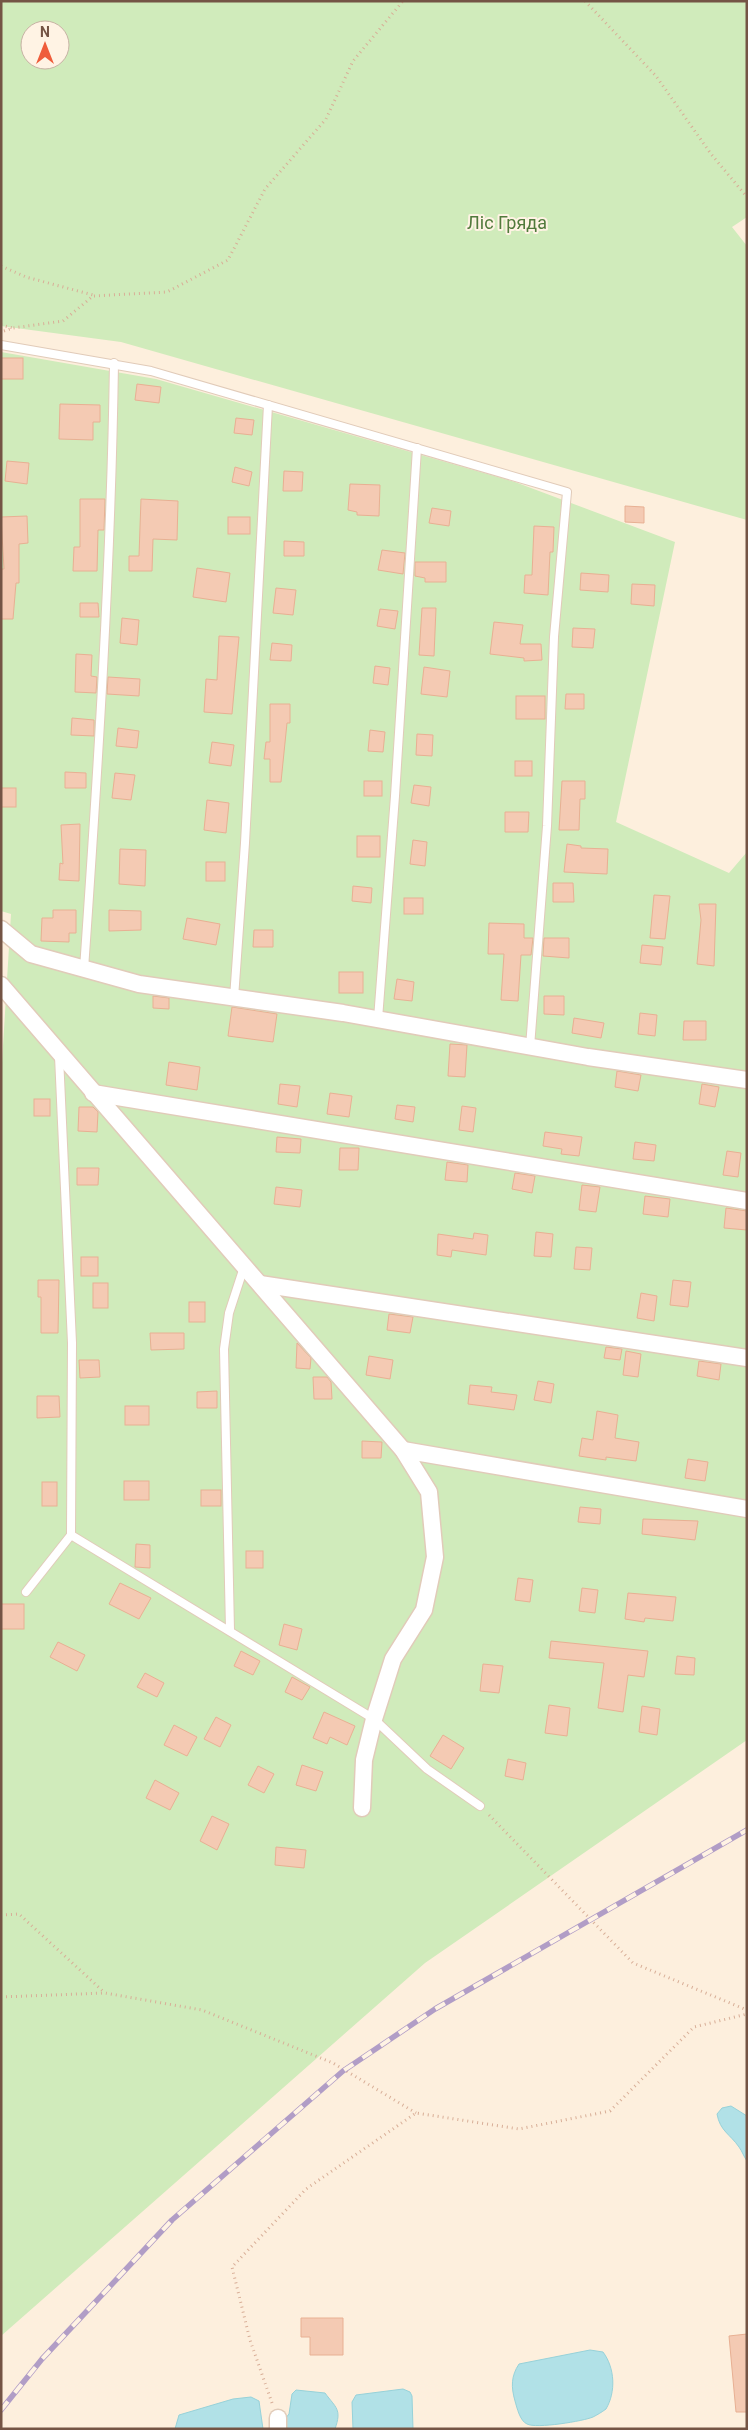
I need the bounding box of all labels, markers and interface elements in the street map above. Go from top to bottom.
north arrow [20,20,70,70]
text: N [40,24,50,40]
park label: Ліс Гряда [467,212,547,233]

